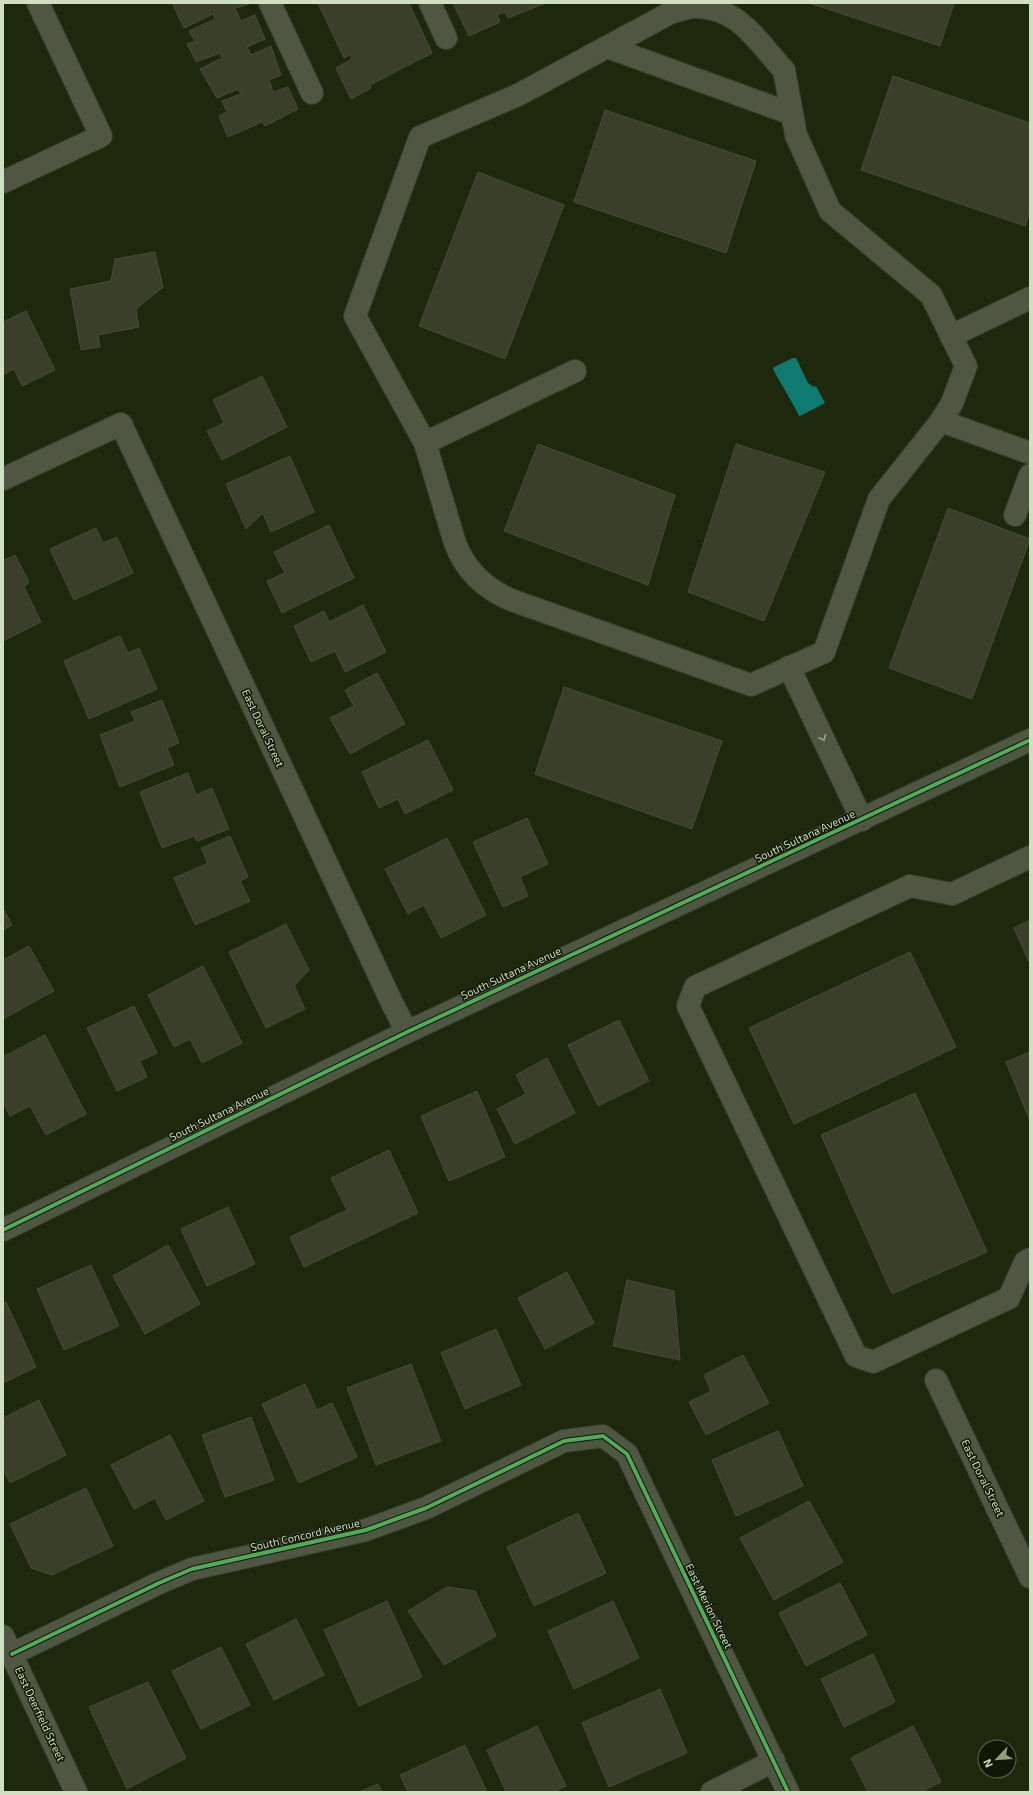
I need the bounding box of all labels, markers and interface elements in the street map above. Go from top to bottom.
street label: East Doral Street [240,687,287,769]
one-way arrow [818,734,826,742]
street label: South Sultana Avenue [753,807,857,864]
street label: South Sultana Avenue [459,944,563,1001]
street label: South Sultana Avenue [167,1084,271,1143]
street label: East Doral Street [959,1437,1008,1519]
street label: South Concord Avenue [249,1516,361,1553]
street label: East Merion Street [683,1561,736,1650]
street label: East Deerfield Street [13,1664,68,1763]
north arrow [977,1739,1017,1779]
text: N [980,1757,995,1770]

